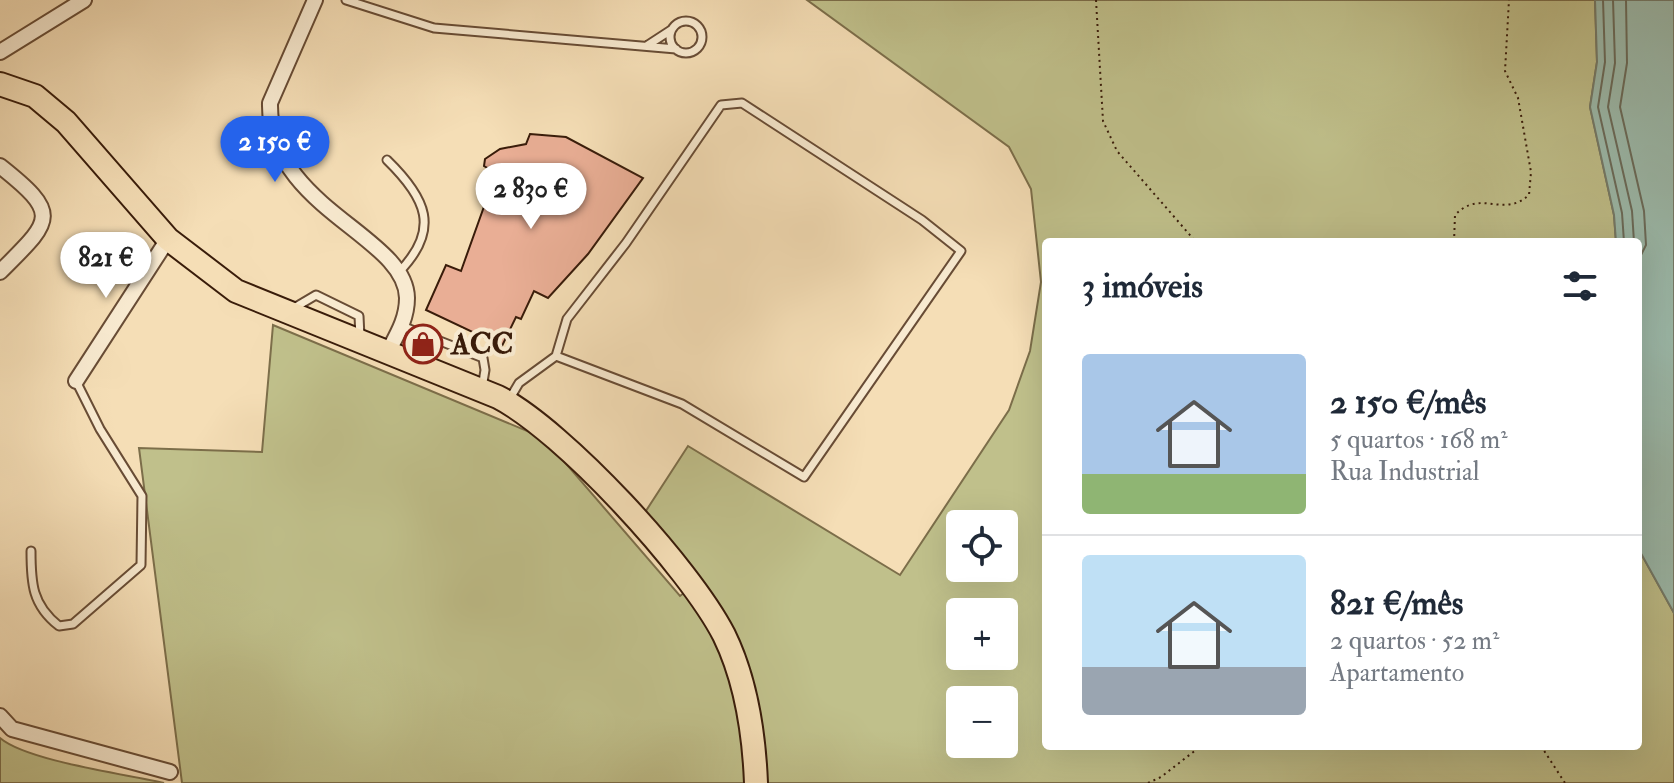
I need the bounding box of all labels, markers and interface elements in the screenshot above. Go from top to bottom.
pin: 2 150 € [201,116,349,184]
text: 2 150 € [238,126,312,158]
pin: 2 830 € [457,163,605,231]
text: 2 830 € [494,173,568,205]
pin: 821 € [50,232,162,300]
text: 821 € [78,242,134,274]
icon: filters [1558,264,1602,308]
text: 3 imóveis [1082,265,1203,308]
shop icon: ACC [402,323,444,365]
place label: ACC [449,326,514,363]
text: 2 150 €/mês [1330,381,1487,424]
icon: home [1146,386,1242,482]
text: 5 quartos · 168 m² [1330,424,1508,456]
text: Rua Industrial [1330,456,1479,488]
map controls [946,510,1018,758]
button: locate [946,510,1018,582]
text: 821 €/mês [1330,582,1463,625]
icon: home [1146,587,1242,683]
button: + [946,598,1018,670]
text: 2 quartos · 52 m² [1330,625,1499,657]
text: Apartamento [1330,657,1464,689]
button: − [946,686,1018,758]

